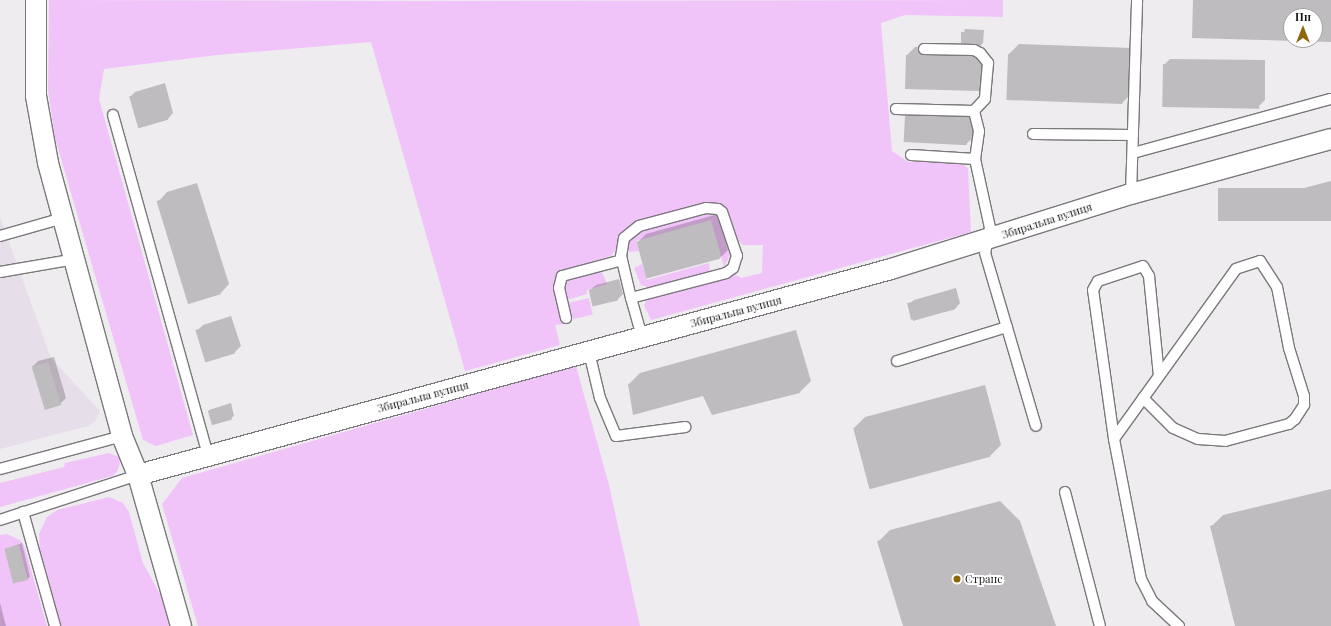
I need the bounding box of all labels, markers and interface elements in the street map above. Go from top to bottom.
north arrow [1283,8,1323,48]
text: Пн [1295,9,1311,24]
street label: Збиральна вулиця [1000,200,1094,242]
street label: Збиральна вулиця [689,293,783,331]
street label: Збиральна вулиця [376,378,470,416]
place label: Странс [965,572,1003,586]
marker: Странс [952,574,962,584]

